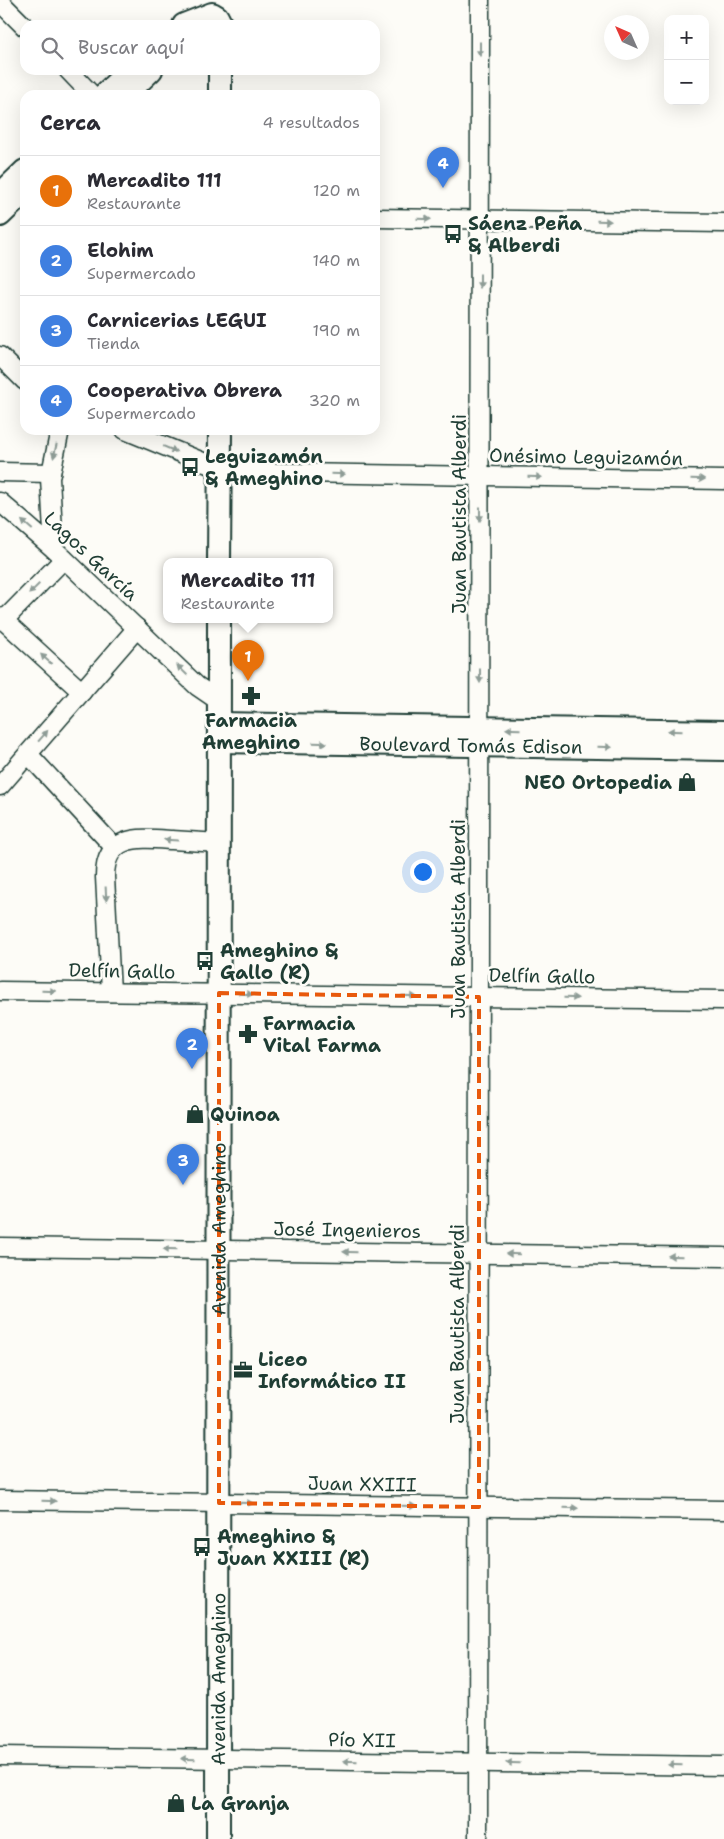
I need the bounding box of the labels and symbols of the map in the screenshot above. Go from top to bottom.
north arrow [604,15,649,60]
one-way arrow [476,41,484,57]
pin: 4 [427,147,459,188]
place label: Sáenz Peña & Alberdi [468,211,582,258]
one-way arrow [416,215,432,223]
one-way arrow [596,217,612,225]
bus stop icon: Sáenz Peña & Alberdi [442,223,464,245]
one-way arrow [476,273,484,289]
street label: Juan Bautista Alberdi [447,414,472,614]
street label: Onésimo Leguizamón [489,443,683,471]
one-way arrow [51,444,59,459]
place label: Leguizamón & Ameghino [205,444,323,491]
one-way arrow [163,445,177,453]
bus stop icon: Leguizamón & Ameghino [179,456,201,478]
one-way arrow [330,470,346,478]
one-way arrow [528,473,544,481]
one-way arrow [690,476,706,484]
street label: Lagos García [39,506,144,606]
one-way arrow [476,506,484,522]
one-way arrow [20,520,33,531]
one-way arrow [28,583,40,595]
pin: 1 [232,640,264,681]
one-way arrow [40,653,52,665]
one-way arrow [176,664,188,676]
one-way arrow [476,668,484,684]
pharmacy icon: Farmacia Ameghino [240,685,262,707]
place label: Farmacia Ameghino [202,708,300,755]
one-way arrow [505,724,521,732]
one-way arrow [667,727,683,735]
one-way arrow [38,730,49,743]
street label: Boulevard Tomás Edison [359,731,583,759]
one-way arrow [313,739,329,747]
one-way arrow [598,743,614,751]
place label: NEO Ortopedia [524,770,672,795]
shop icon: NEO Ortopedia [676,771,698,793]
street label: Juan Bautista Alberdi [446,819,471,1019]
one-way arrow [162,835,178,843]
your location [410,859,436,885]
one-way arrow [102,886,110,902]
place label: Ameghino & Gallo (R) [220,938,338,985]
bus stop icon: Ameghino & Gallo (R) [194,950,216,972]
street label: Delfín Gallo [68,958,176,984]
street label: Delfín Gallo [488,963,596,989]
one-way arrow [41,987,57,995]
one-way arrow [238,990,254,998]
one-way arrow [401,992,417,1000]
one-way arrow [563,994,579,1002]
place label: Farmacia Vital Farma [263,1011,381,1058]
pharmacy icon: Farmacia Vital Farma [237,1023,259,1045]
pin: 2 [176,1028,208,1069]
place label: Quinoa [210,1102,280,1127]
shop icon: Quinoa [184,1103,206,1125]
street label: Avenida Ameghino [206,1143,231,1315]
pin: 3 [167,1144,199,1185]
street label: José Ingenieros [273,1216,421,1244]
street label: Juan Bautista Alberdi [445,1224,470,1424]
one-way arrow [162,1245,178,1253]
one-way arrow [342,1247,358,1255]
one-way arrow [505,1250,521,1258]
one-way arrow [667,1252,683,1260]
place label: Liceo Informático II [258,1347,406,1394]
office icon: Liceo Informático II [232,1359,254,1381]
street label: Juan XXIII [307,1471,417,1497]
one-way arrow [41,1497,57,1505]
one-way arrow [238,1500,254,1508]
one-way arrow [401,1502,417,1510]
one-way arrow [563,1504,579,1512]
place label: Ameghino & Juan XXIII (R) [217,1524,369,1571]
bus stop icon: Ameghino & Juan XXIII (R) [191,1536,213,1558]
street label: Avenida Ameghino [206,1593,231,1765]
street label: Pío XII [328,1727,396,1753]
one-way arrow [180,1755,196,1763]
one-way arrow [342,1757,358,1765]
one-way arrow [505,1759,521,1767]
one-way arrow [667,1761,683,1769]
place label: La Granja [191,1791,289,1816]
shop icon: La Granja [165,1792,187,1814]

